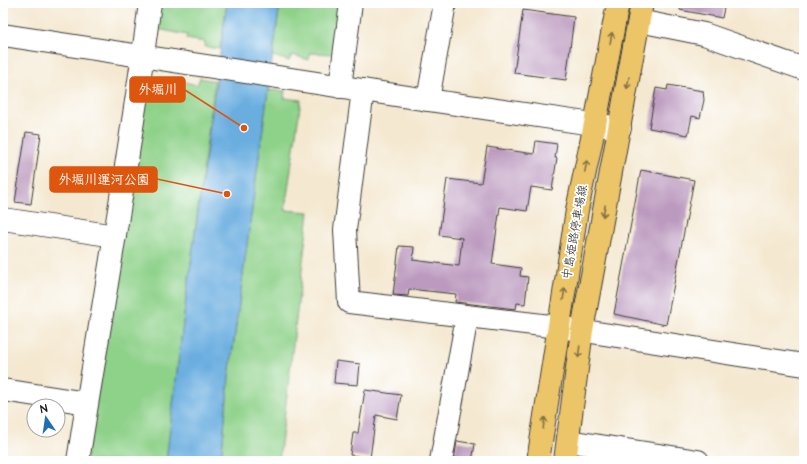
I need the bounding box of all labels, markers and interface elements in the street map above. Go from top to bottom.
one-way arrow [607,32,615,45]
one-way arrow [623,76,631,89]
callout: 外堀川 [130,77,185,102]
text: 外堀川 [138,81,178,99]
one-way arrow [583,160,591,173]
callout: 外堀川運河公園 [50,167,157,192]
text: 外堀川運河公園 [58,171,150,189]
street label: 中島姫路停車場線 [558,183,592,281]
one-way arrow [600,204,608,217]
one-way arrow [560,288,568,301]
one-way arrow [575,345,583,358]
north arrow [26,398,66,438]
text: N [39,401,49,417]
one-way arrow [540,416,548,429]

